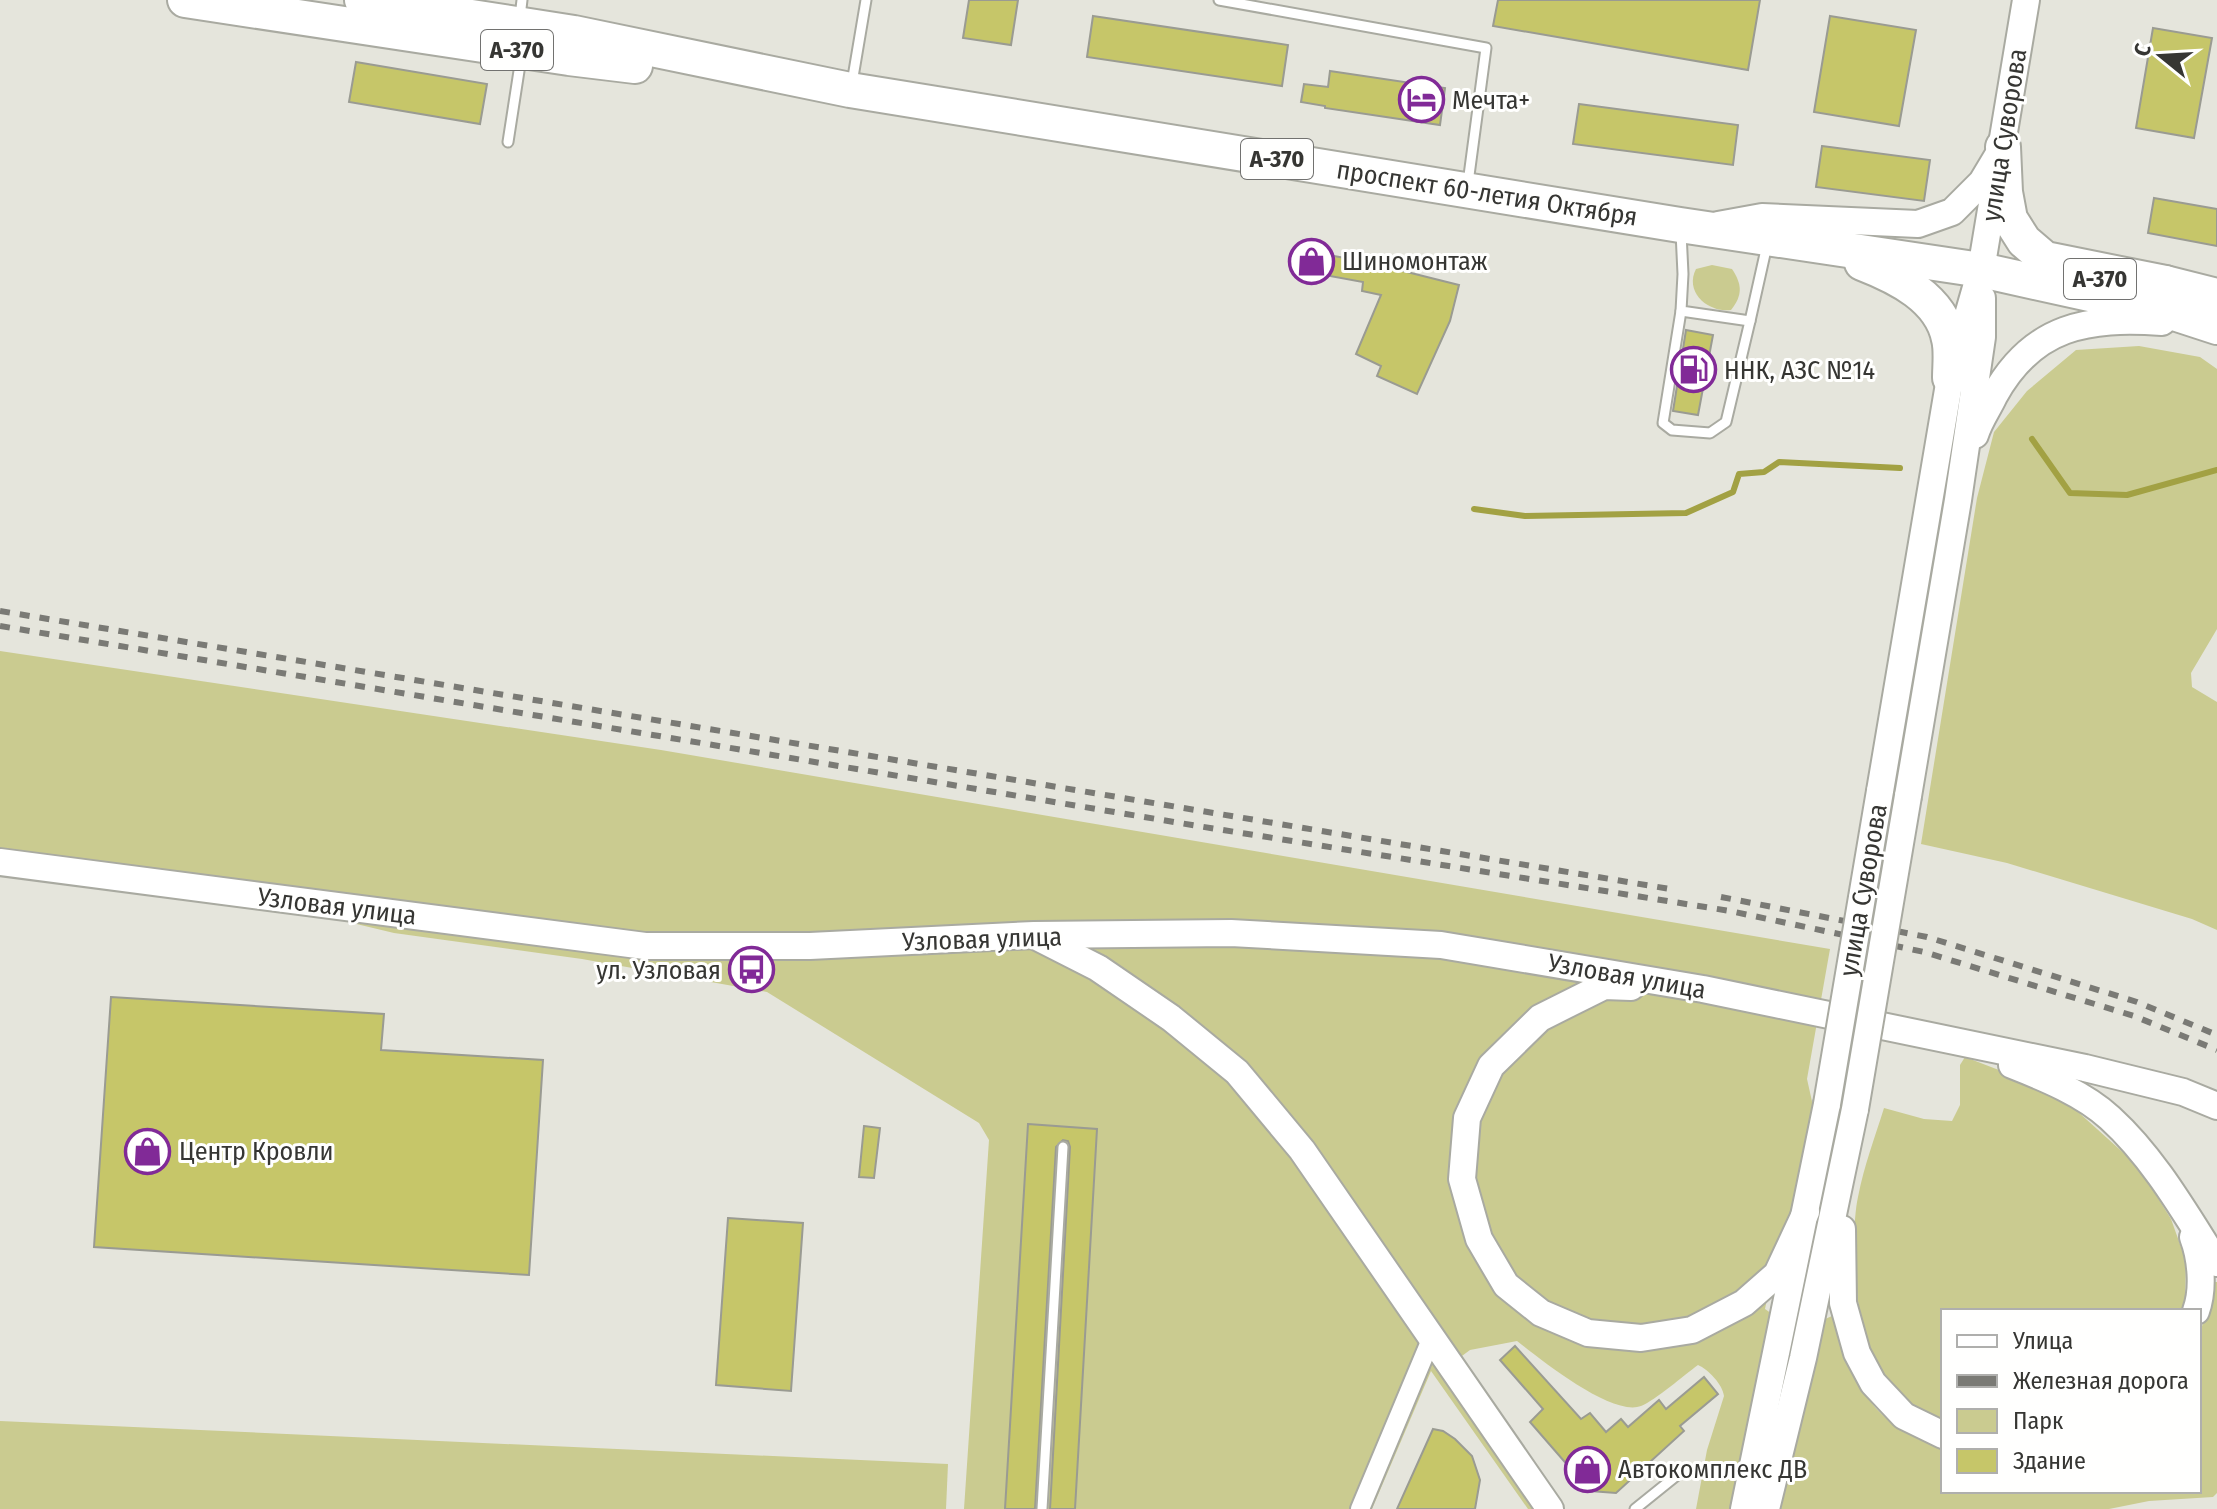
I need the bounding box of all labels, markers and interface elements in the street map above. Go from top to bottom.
north arrow [2121,16,2201,96]
road number: А-370 [481,30,553,70]
text: С [2128,40,2157,60]
street label: улица Суворова [1976,46,2033,224]
hotel icon: Мечта+ [1397,76,1445,124]
place label: Мечта+ [1452,85,1530,116]
road number: А-370 [1241,139,1313,179]
street label: проспект 60-летия Октября [1334,154,1639,233]
shop icon: Шиномонтаж [1287,237,1335,285]
place label: Шиномонтаж [1342,246,1488,277]
road number: А-370 [2064,259,2136,299]
fuel station icon: ННК, АЗС №14 [1669,346,1717,394]
place label: ННК, АЗС №14 [1724,355,1875,386]
street label: улица Суворова [1833,801,1894,979]
street label: Узловая улица [255,881,418,932]
street label: Узловая улица [901,921,1062,958]
bus stop icon: ул. Узловая [728,946,776,994]
street label: Узловая улица [1545,947,1708,1006]
place label: ул. Узловая [596,955,721,986]
shop icon: Центр Кровли [124,1127,172,1175]
place label: Центр Кровли [179,1136,333,1167]
legend [1941,1309,2201,1493]
text: Улица [2012,1327,2073,1355]
text: Железная дорога [2013,1367,2189,1395]
text: Парк [2013,1407,2064,1435]
shop icon: Автокомплекс ДВ [1563,1445,1611,1493]
text: Здание [2013,1447,2086,1475]
place label: Автокомплекс ДВ [1618,1454,1807,1485]

